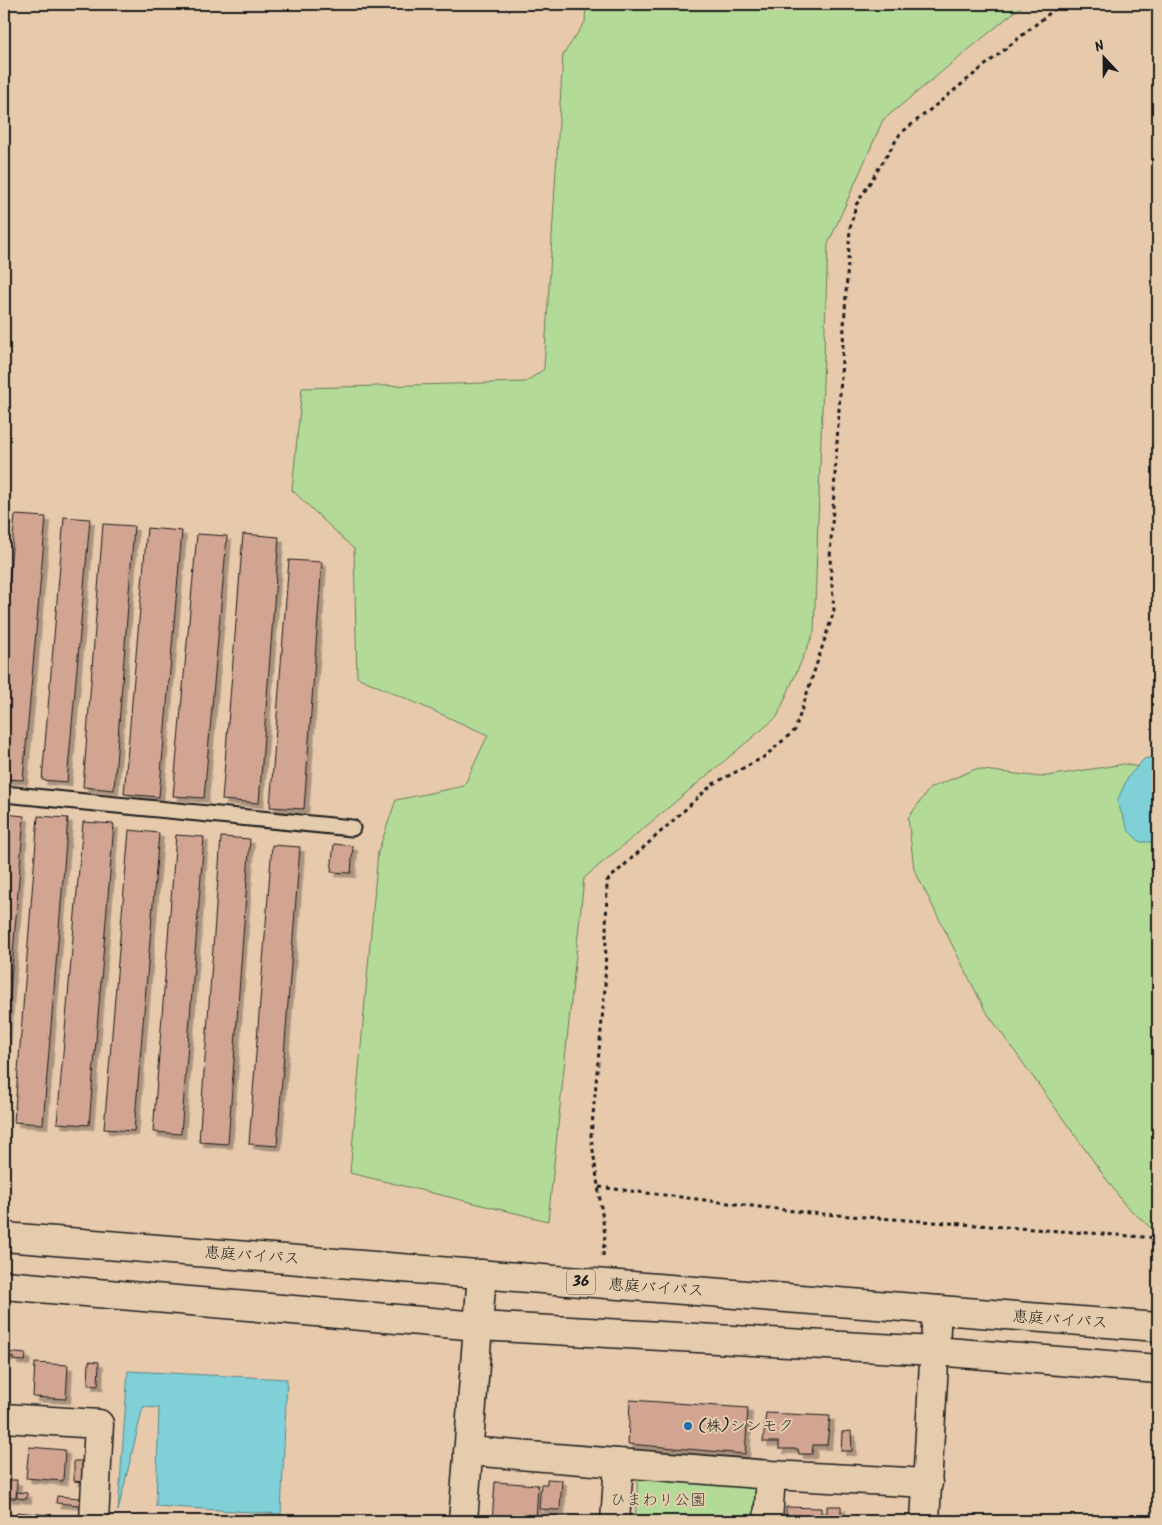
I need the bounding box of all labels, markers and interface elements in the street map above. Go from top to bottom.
north arrow [1080,32,1130,82]
text: N [1091,35,1108,59]
street label: 恵庭バイパス [203,1240,301,1272]
road number: 36 [567,1270,595,1294]
street label: 恵庭バイパス [607,1272,705,1304]
street label: 恵庭バイパス [1011,1304,1109,1336]
place label: (株)シンモク [698,1414,794,1439]
marker: (株)シンモク [682,1420,694,1432]
park label: ひまわり公園 [610,1488,706,1513]

